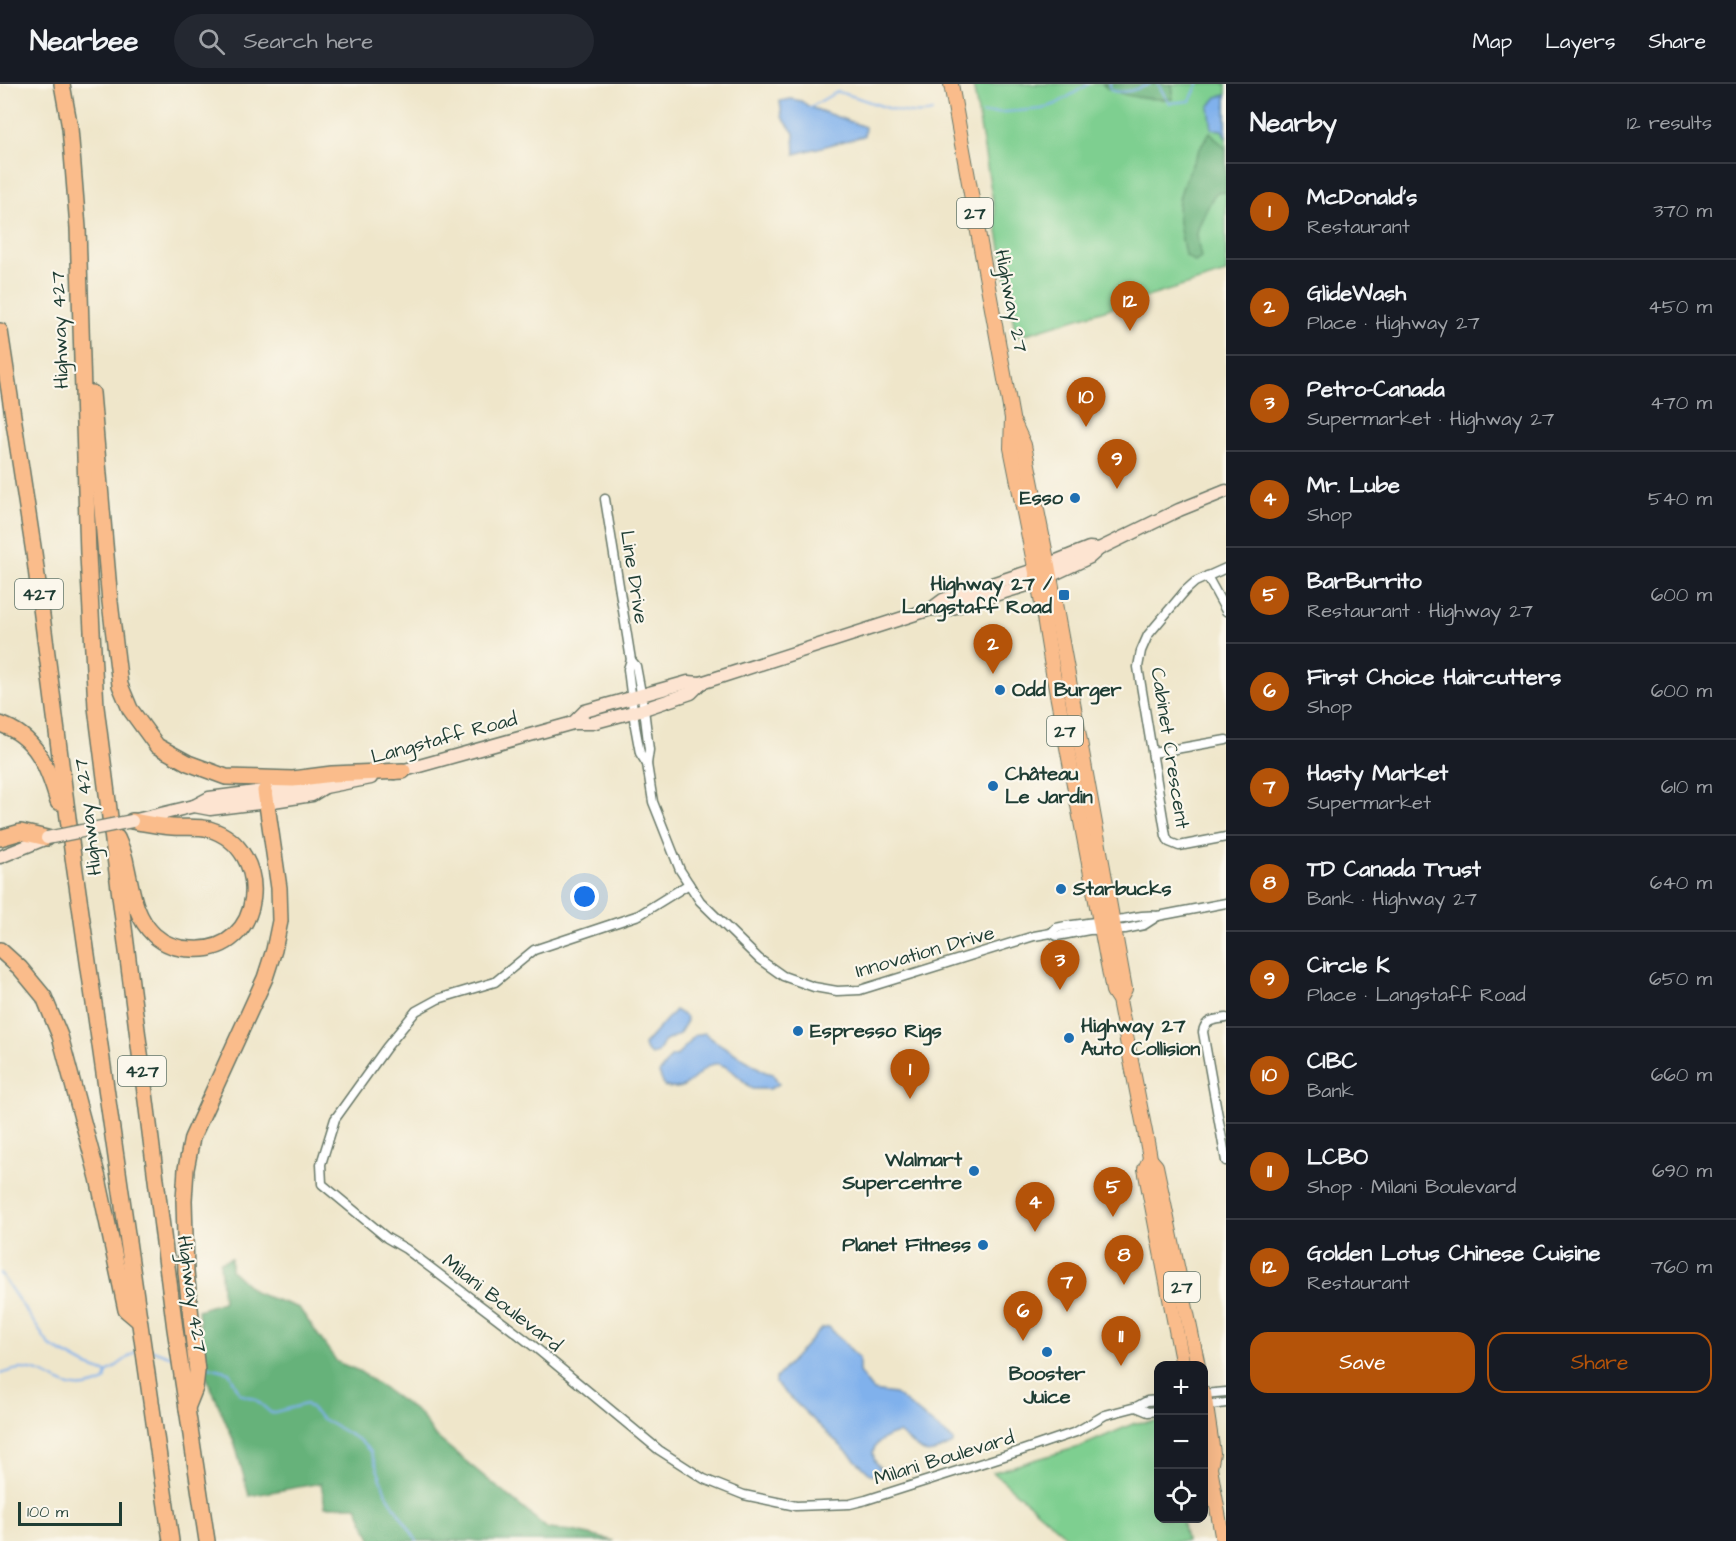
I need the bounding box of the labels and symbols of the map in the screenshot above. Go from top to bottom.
road number: 27 [957,198,993,228]
street label: Highway 27 [986,247,1035,355]
street label: Highway 427 [44,270,77,389]
pin: 12 [1110,282,1150,331]
pin: 10 [1066,378,1106,427]
pin: 9 [1098,440,1136,489]
place label: Esso [1020,484,1064,512]
marker: Esso [1068,491,1082,505]
street label: Line Drive [613,528,655,626]
place label: Highway 27 / Langstaff Road [902,570,1053,622]
road number: 427 [15,579,63,609]
marker: Highway 27 / Langstaff Road [1057,588,1071,602]
pin: 2 [974,624,1012,674]
street label: Cabinet Crescent [1143,665,1197,831]
place label: Odd Burger [1012,676,1122,705]
marker: Odd Burger [993,683,1007,697]
street label: Langstaff Road [368,705,520,772]
road number: 27 [1047,716,1083,746]
street label: Highway 427 [67,757,110,877]
place label: Château Le Jardin [1005,760,1093,811]
marker: Château Le Jardin [986,779,1000,793]
place label: Starbucks [1072,875,1172,903]
your location [570,882,599,911]
marker: Starbucks [1054,882,1068,896]
street label: Innovation Drive [852,919,998,985]
pin: 3 [1040,940,1080,990]
place label: Highway 27 Auto Collision [1081,1012,1200,1063]
place label: Espresso Rigs [810,1017,942,1046]
marker: Espresso Rigs [791,1024,805,1038]
marker: Highway 27 Auto Collision [1062,1031,1076,1045]
pin: 1 [890,1050,930,1099]
road number: 427 [118,1056,166,1086]
place label: Walmart Supercentre [842,1146,963,1197]
marker: Walmart Supercentre [967,1164,981,1178]
pin: 5 [1094,1168,1132,1217]
pin: 4 [1016,1182,1054,1232]
place label: Planet Fitness [842,1231,971,1259]
street label: Highway 427 [169,1234,214,1355]
pin: 8 [1104,1236,1144,1285]
marker: Planet Fitness [976,1238,990,1252]
street label: Milani Boulevard [436,1247,568,1359]
pin: 7 [1048,1262,1086,1312]
road number: 27 [1164,1272,1200,1302]
pin: 6 [1004,1292,1042,1341]
pin: 11 [1102,1316,1140,1366]
marker: Booster Juice [1040,1345,1054,1359]
place label: Booster Juice [1009,1360,1086,1411]
street label: Milani Boulevard [870,1423,1018,1493]
scale bar [18,1499,122,1526]

